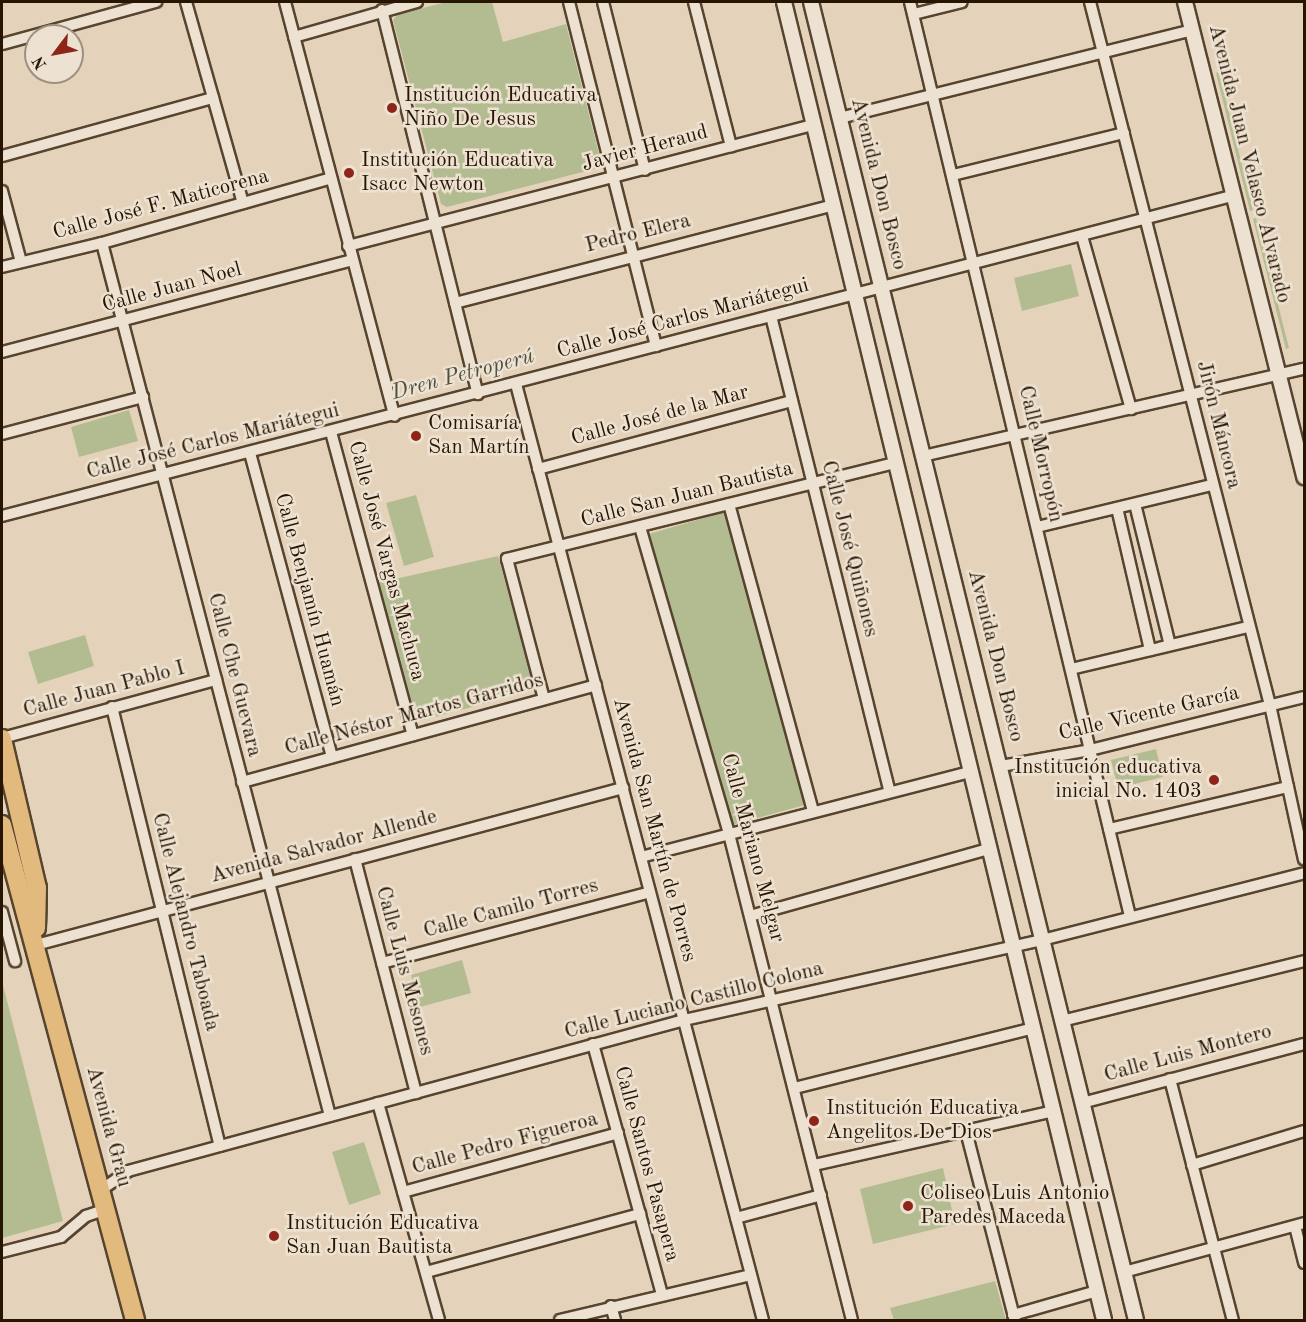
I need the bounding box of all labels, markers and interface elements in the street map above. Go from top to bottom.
street label: Avenida Juan Velasco Alvarado [1202,22,1296,306]
north arrow [24,24,84,84]
text: N [30,53,50,72]
place label: Institución Educativa Niño De Jesus [404,83,597,133]
street label: Avenida Don Bosco [844,95,912,273]
marker: Institución Educativa Niño De Jesus [385,101,399,115]
street label: Javier Heraud [579,120,711,178]
place label: Institución Educativa Isacc Newton [361,148,554,198]
street label: Calle José F. Maticorena [50,164,272,246]
marker: Institución Educativa Isacc Newton [342,166,356,180]
street label: Pedro Elera [583,209,693,259]
street label: Calle Juan Noel [99,257,245,319]
street label: Calle José Carlos Mariátegui [554,273,812,365]
water label: Dren Petroperú [389,343,537,407]
street label: Jirón Máncora [1190,358,1246,492]
street label: Calle José de la Mar [568,380,752,452]
street label: Calle Morropón [1012,383,1068,525]
street label: Calle José Carlos Mariátegui [84,398,342,486]
place label: Comisaría San Martín [428,411,530,461]
marker: Comisaría San Martín [409,429,423,443]
street label: Calle José Vargas Machuca [342,438,430,684]
street label: Calle San Juan Bautista [578,456,796,534]
street label: Calle José Quiñones [815,458,883,640]
street label: Calle Benjamín Huamán [268,490,350,710]
street label: Avenida Don Bosco [961,567,1029,745]
street label: Calle Che Guevara [201,590,267,760]
street label: Calle Juan Pablo I [20,656,188,724]
street label: Calle Néstor Martos Garridos [282,668,546,762]
street label: Calle Vicente García [1056,681,1242,747]
street label: Avenida San Martín de Porres [607,695,701,965]
street label: Calle Mariano Melgar [715,751,789,945]
place label: Institución educativa inicial No. 1403 [1014,755,1202,805]
marker: Institución educativa inicial No. 1403 [1207,773,1221,787]
street label: Avenida Salvador Allende [208,805,440,889]
street label: Calle Alejandro Taboada [146,810,224,1034]
street label: Calle Camilo Torres [421,874,601,944]
street label: Calle Luis Mesones [369,884,439,1058]
street label: Calle Luciano Castillo Colona [562,957,826,1045]
street label: Calle Luis Montero [1101,1019,1275,1089]
street label: Calle Santos Pasapera [608,1063,684,1265]
street label: Avenida Grau [80,1064,136,1190]
place label: Institución Educativa Angelitos De Dios [826,1096,1019,1146]
street label: Calle Pedro Figueroa [409,1107,601,1181]
marker: Institución Educativa Angelitos De Dios [807,1114,821,1128]
place label: Coliseo Luis Antonio Paredes Maceda [920,1181,1109,1231]
marker: Coliseo Luis Antonio Paredes Maceda [901,1199,915,1213]
place label: Institución Educativa San Juan Bautista [286,1211,479,1261]
marker: Institución Educativa San Juan Bautista [267,1229,281,1243]

